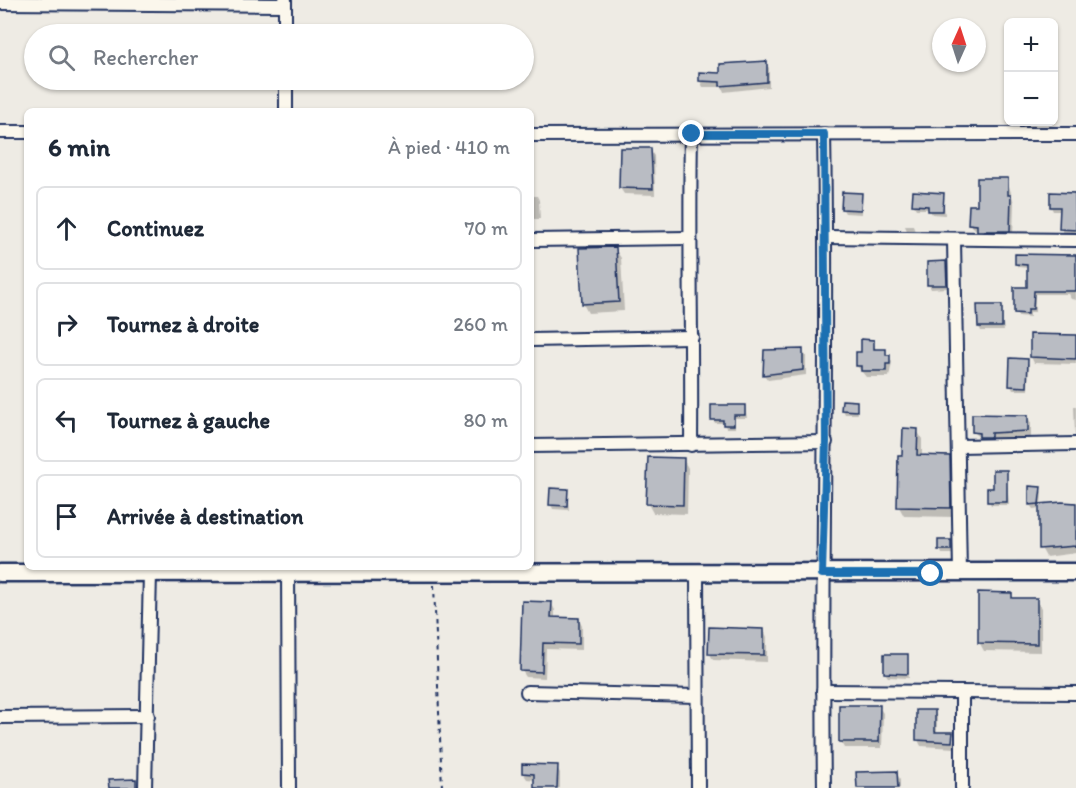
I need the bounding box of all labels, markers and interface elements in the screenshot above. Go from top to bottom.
north arrow [932,18,986,72]
map controls [1004,18,1058,126]
button: + [1004,18,1058,72]
search box [24,24,534,90]
icon: search [45,41,78,74]
text: Rechercher [93,44,198,71]
button: − [1004,72,1058,126]
route end [678,120,704,146]
text: 6 min [48,131,110,163]
text: À pied · 410 m [388,135,510,159]
icon: ahead [50,212,83,245]
text: Continuez [107,215,204,242]
text: 70 m [464,216,508,240]
icon: right [50,308,83,341]
text: Tournez à droite [107,311,259,338]
text: 260 m [453,312,508,336]
icon: left [50,404,83,437]
text: Tournez à gauche [107,407,270,434]
text: 80 m [463,408,508,432]
icon: arrive [50,500,83,533]
text: Arrivée à destination [107,503,303,530]
route start [917,560,943,586]

